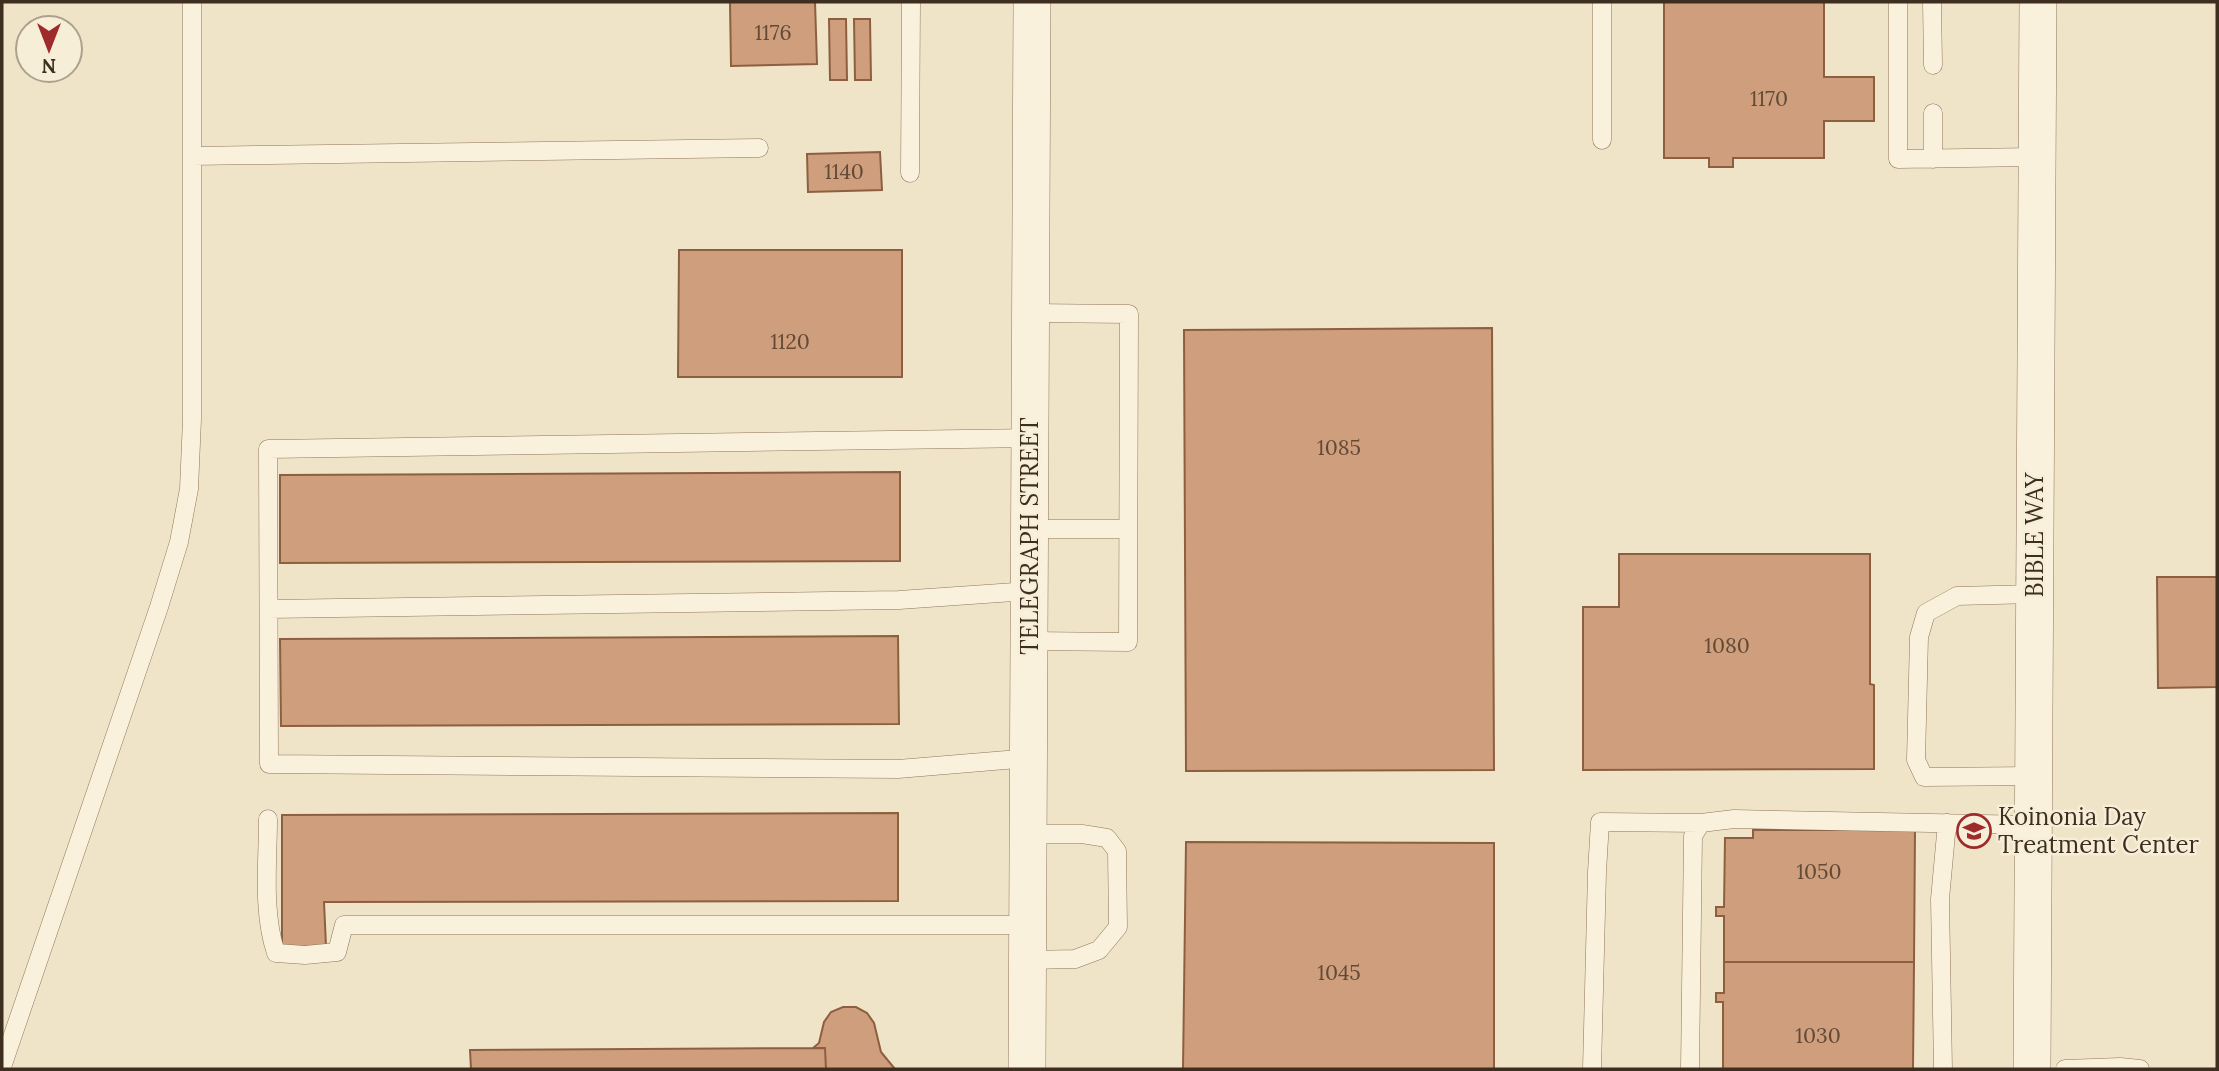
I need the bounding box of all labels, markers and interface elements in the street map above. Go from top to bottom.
north arrow [14,14,84,84]
house number: 1176 [754,19,792,46]
text: N [41,54,56,78]
house number: 1170 [1750,85,1788,112]
house number: 1140 [824,158,864,185]
house number: 1120 [770,328,810,355]
street label: TELEGRAPH STREET [1014,417,1045,655]
house number: 1085 [1317,434,1361,461]
street label: BIBLE WAY [2019,472,2050,597]
house number: 1080 [1704,632,1750,659]
place label: Koinonia Day Treatment Center [1998,801,2200,860]
school or university icon: Koinonia Day Treatment Center [1955,812,1993,850]
house number: 1050 [1796,858,1842,885]
house number: 1045 [1317,959,1361,986]
house number: 1030 [1795,1022,1841,1049]

